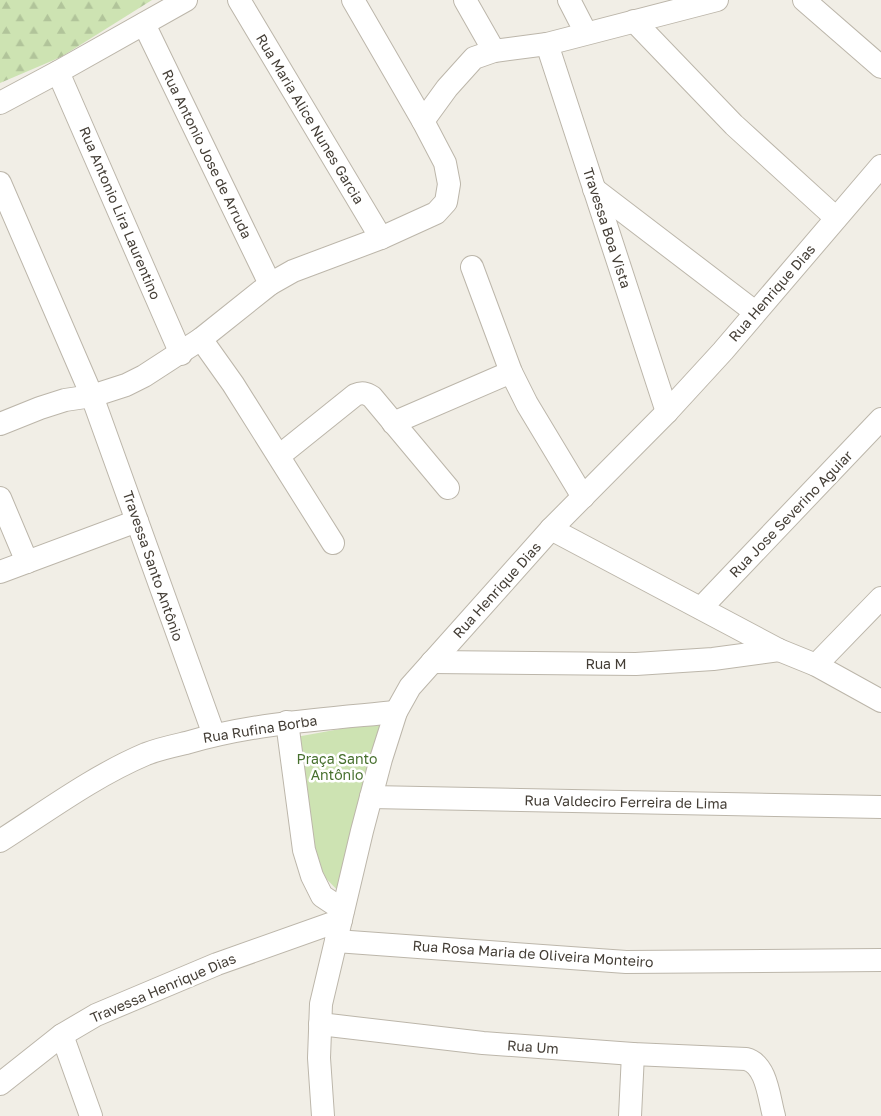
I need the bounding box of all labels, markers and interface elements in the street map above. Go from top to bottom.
street label: Rua Maria Alice Nunes Garcia [253,31,368,207]
street label: Rua Antonio Jose de Arruda [159,66,256,241]
street label: Rua Antonio Lira Laurentino [76,124,165,302]
street label: Travessa Boa Vista [580,166,635,290]
street label: Rua Henrique Dias [725,241,818,345]
street label: Rua Jose Severino Aguiar [725,446,856,581]
street label: Travessa Santo Antônio [120,488,187,643]
street label: Rua Henrique Dias [449,538,544,641]
street label: Rua M [585,655,627,672]
street label: Rua Rufina Borba [202,711,318,746]
park label: Praça Santo Antônio [297,750,377,783]
street label: Rua Valdeciro Ferreira de Lima [524,791,728,812]
street label: Rua Rosa Maria de Oliveira Monteiro [412,937,654,970]
street label: Travessa Henrique Dias [87,949,238,1026]
street label: Rua Um [507,1036,559,1057]

